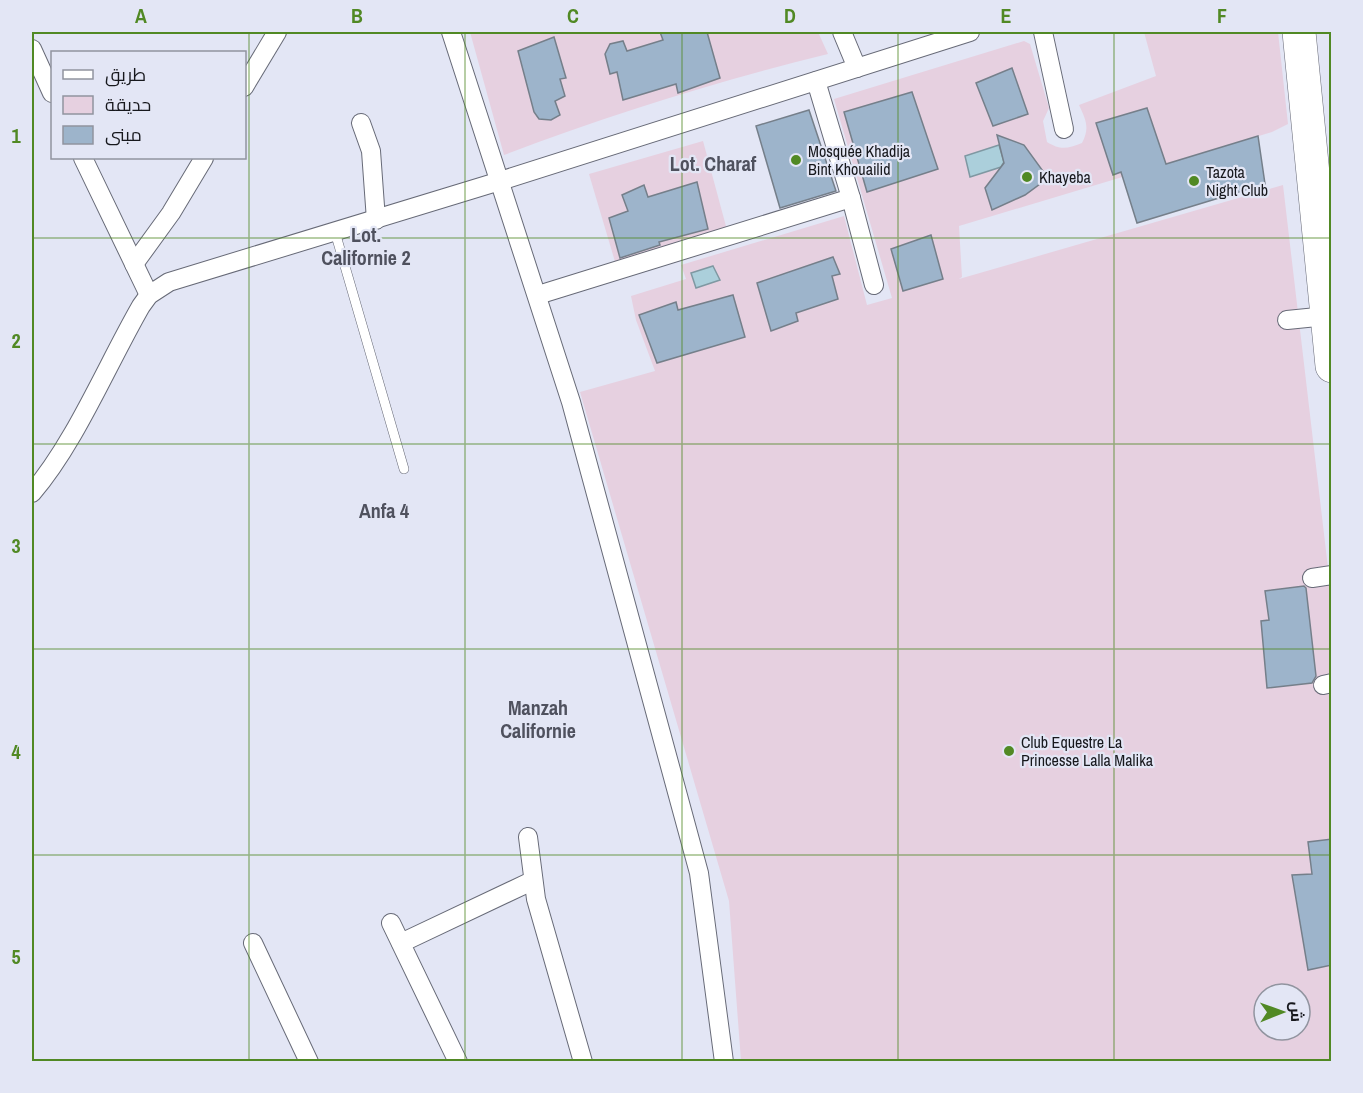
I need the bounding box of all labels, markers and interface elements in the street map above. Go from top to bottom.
text: A [135,2,147,29]
text: B [351,2,363,29]
text: C [567,2,579,29]
text: D [784,2,796,29]
text: E [1001,2,1012,29]
text: F [1217,2,1227,29]
legend [51,51,246,159]
text: طريق [105,62,146,87]
text: حديقة [105,92,151,117]
text: 1 [11,122,21,149]
text: مبنى [105,122,142,147]
place label: Mosquée Khadija Bint Khouailid [808,140,911,180]
district label: Lot. Charaf [670,150,757,177]
marker: Mosquée Khadija Bint Khouailid [789,153,803,167]
place label: Tazota Night Club [1206,161,1268,201]
place label: Khayeba [1039,166,1091,188]
marker: Khayeba [1020,170,1034,184]
marker: Tazota Night Club [1187,174,1201,188]
district label: Lot. Californie 2 [321,221,411,271]
text: 2 [11,327,21,354]
district label: Anfa 4 [359,497,409,524]
text: 3 [11,532,21,559]
district label: Manzah Californie [500,694,576,744]
place label: Club Equestre La Princesse Lalla Malika [1021,731,1154,771]
text: 4 [11,738,21,765]
marker: Club Equestre La Princesse Lalla Malika [1002,744,1016,758]
text: 5 [11,943,21,970]
north arrow [1252,982,1312,1042]
text: ش [1286,1001,1308,1022]

